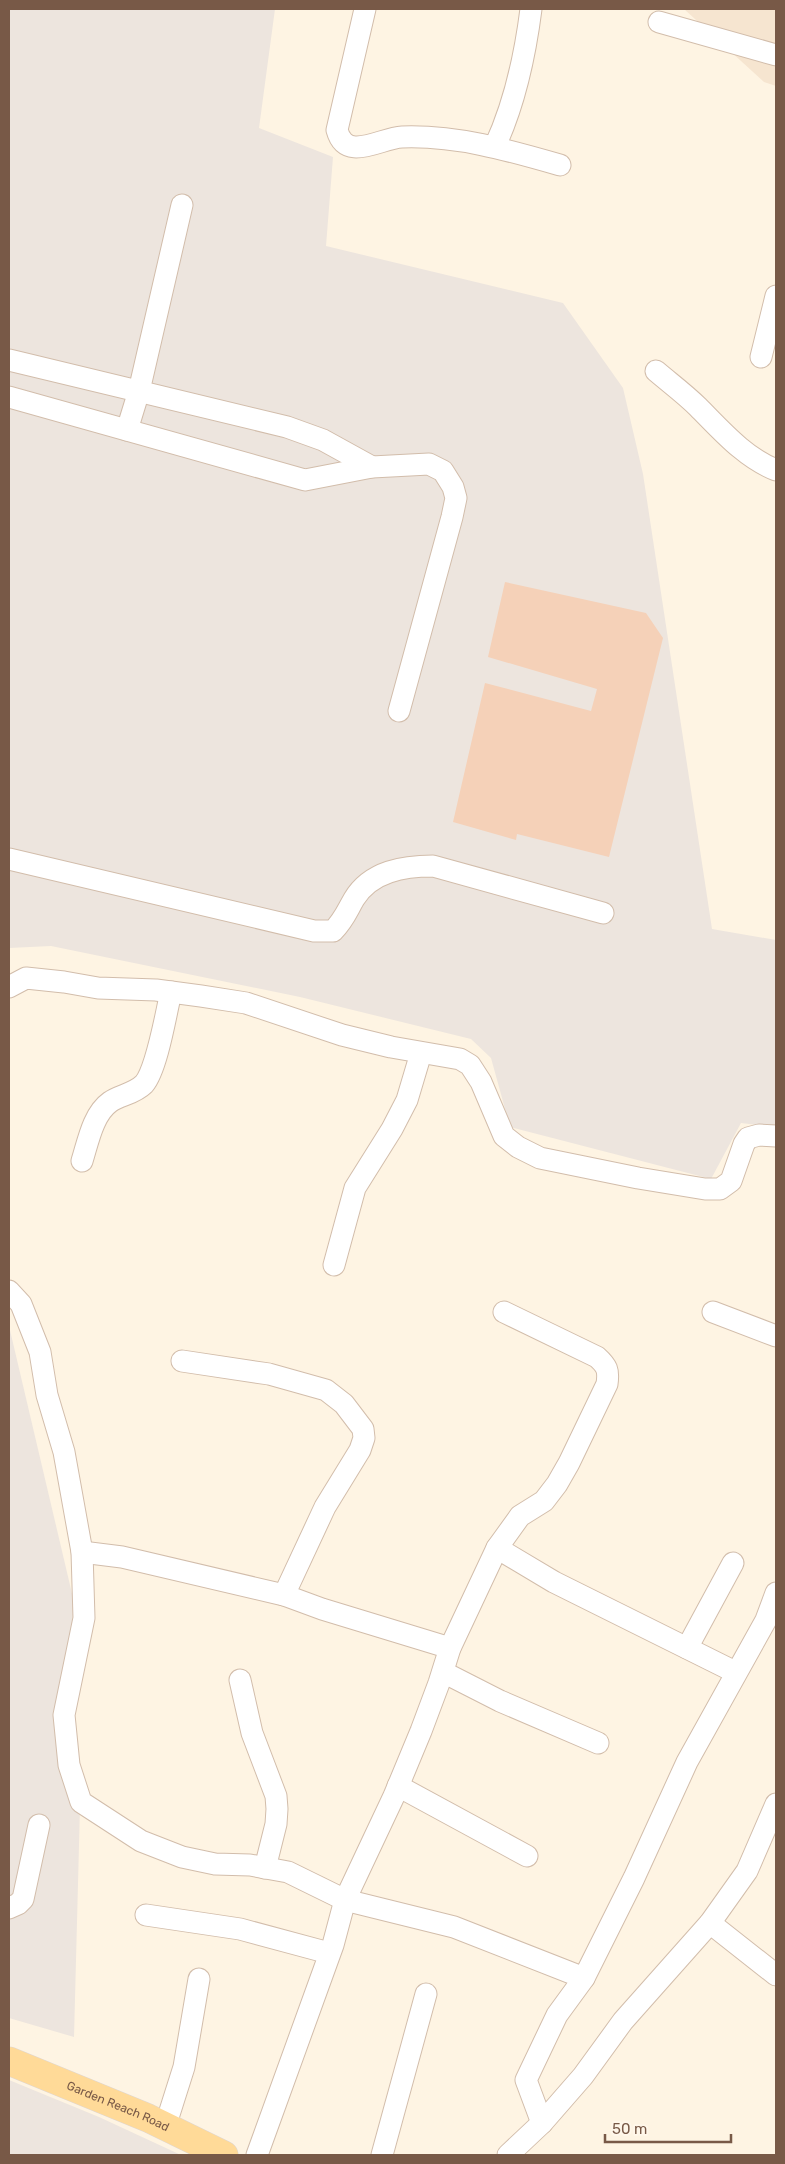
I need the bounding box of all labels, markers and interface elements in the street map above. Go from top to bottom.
street label: Garden Reach Road [65,2078,171,2134]
scale bar [605,2112,731,2144]
text: 50 m [612,2120,647,2138]

